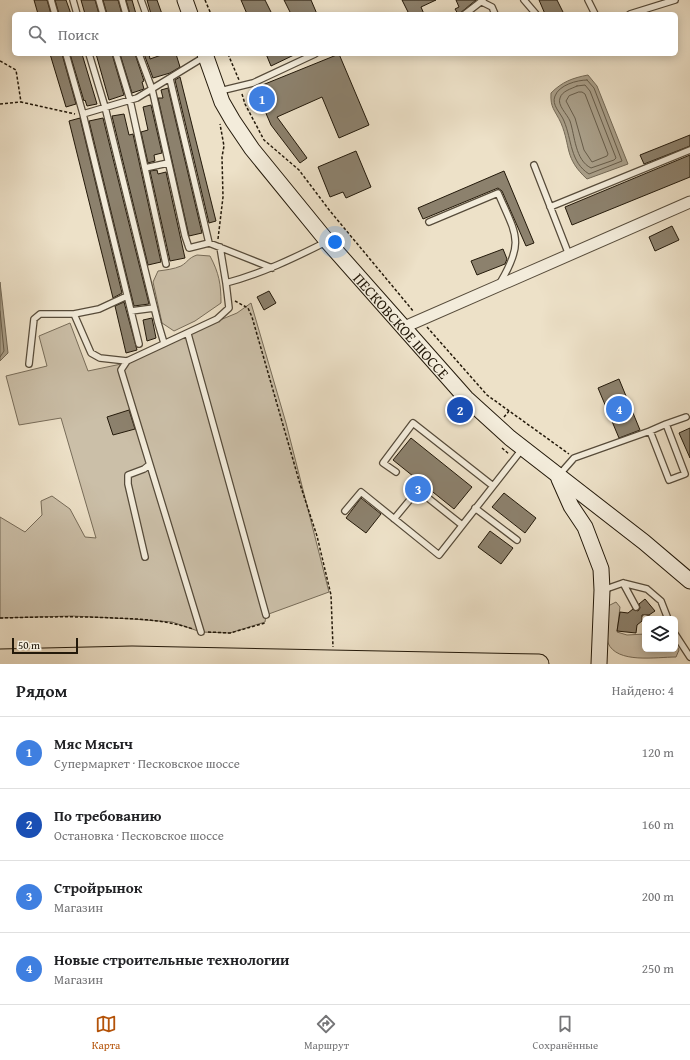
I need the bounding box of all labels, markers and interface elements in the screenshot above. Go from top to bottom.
search box [12,12,678,56]
icon: search [26,23,48,45]
text: Поиск [58,24,99,45]
pin: 1 [249,84,275,114]
your location [325,232,345,252]
street label: ПЕСКОВСКОЕ ШОССЕ [349,268,455,383]
pin: 4 [606,394,632,424]
pin: 2 [447,395,473,425]
pin: 3 [405,474,431,504]
map controls [642,616,678,652]
button: layers [642,616,678,652]
scale bar [12,636,78,655]
text: 50 m [18,637,40,653]
text: Рядом [16,678,67,703]
text: Найдено: 4 [612,681,674,700]
text: Мяс Мясыч [54,733,133,754]
text: 1 [26,743,32,762]
text: 120 m [642,743,674,762]
text: Супермаркет · Песковское шоссе [54,754,240,773]
text: По требованию [54,805,162,826]
text: 2 [26,815,32,834]
text: 160 m [642,815,674,834]
text: Остановка · Песковское шоссе [54,826,224,845]
text: Стройрынок [54,877,142,898]
text: 3 [26,887,32,906]
text: 200 m [642,887,674,906]
text: Магазин [54,898,103,917]
text: Новые строительные технологии [54,949,290,970]
text: 4 [26,959,32,978]
text: 250 m [642,959,674,978]
text: Магазин [54,970,103,989]
tab: Карта [92,1013,120,1053]
tab: Маршрут [304,1013,349,1053]
tab: Сохранённые [533,1013,598,1053]

